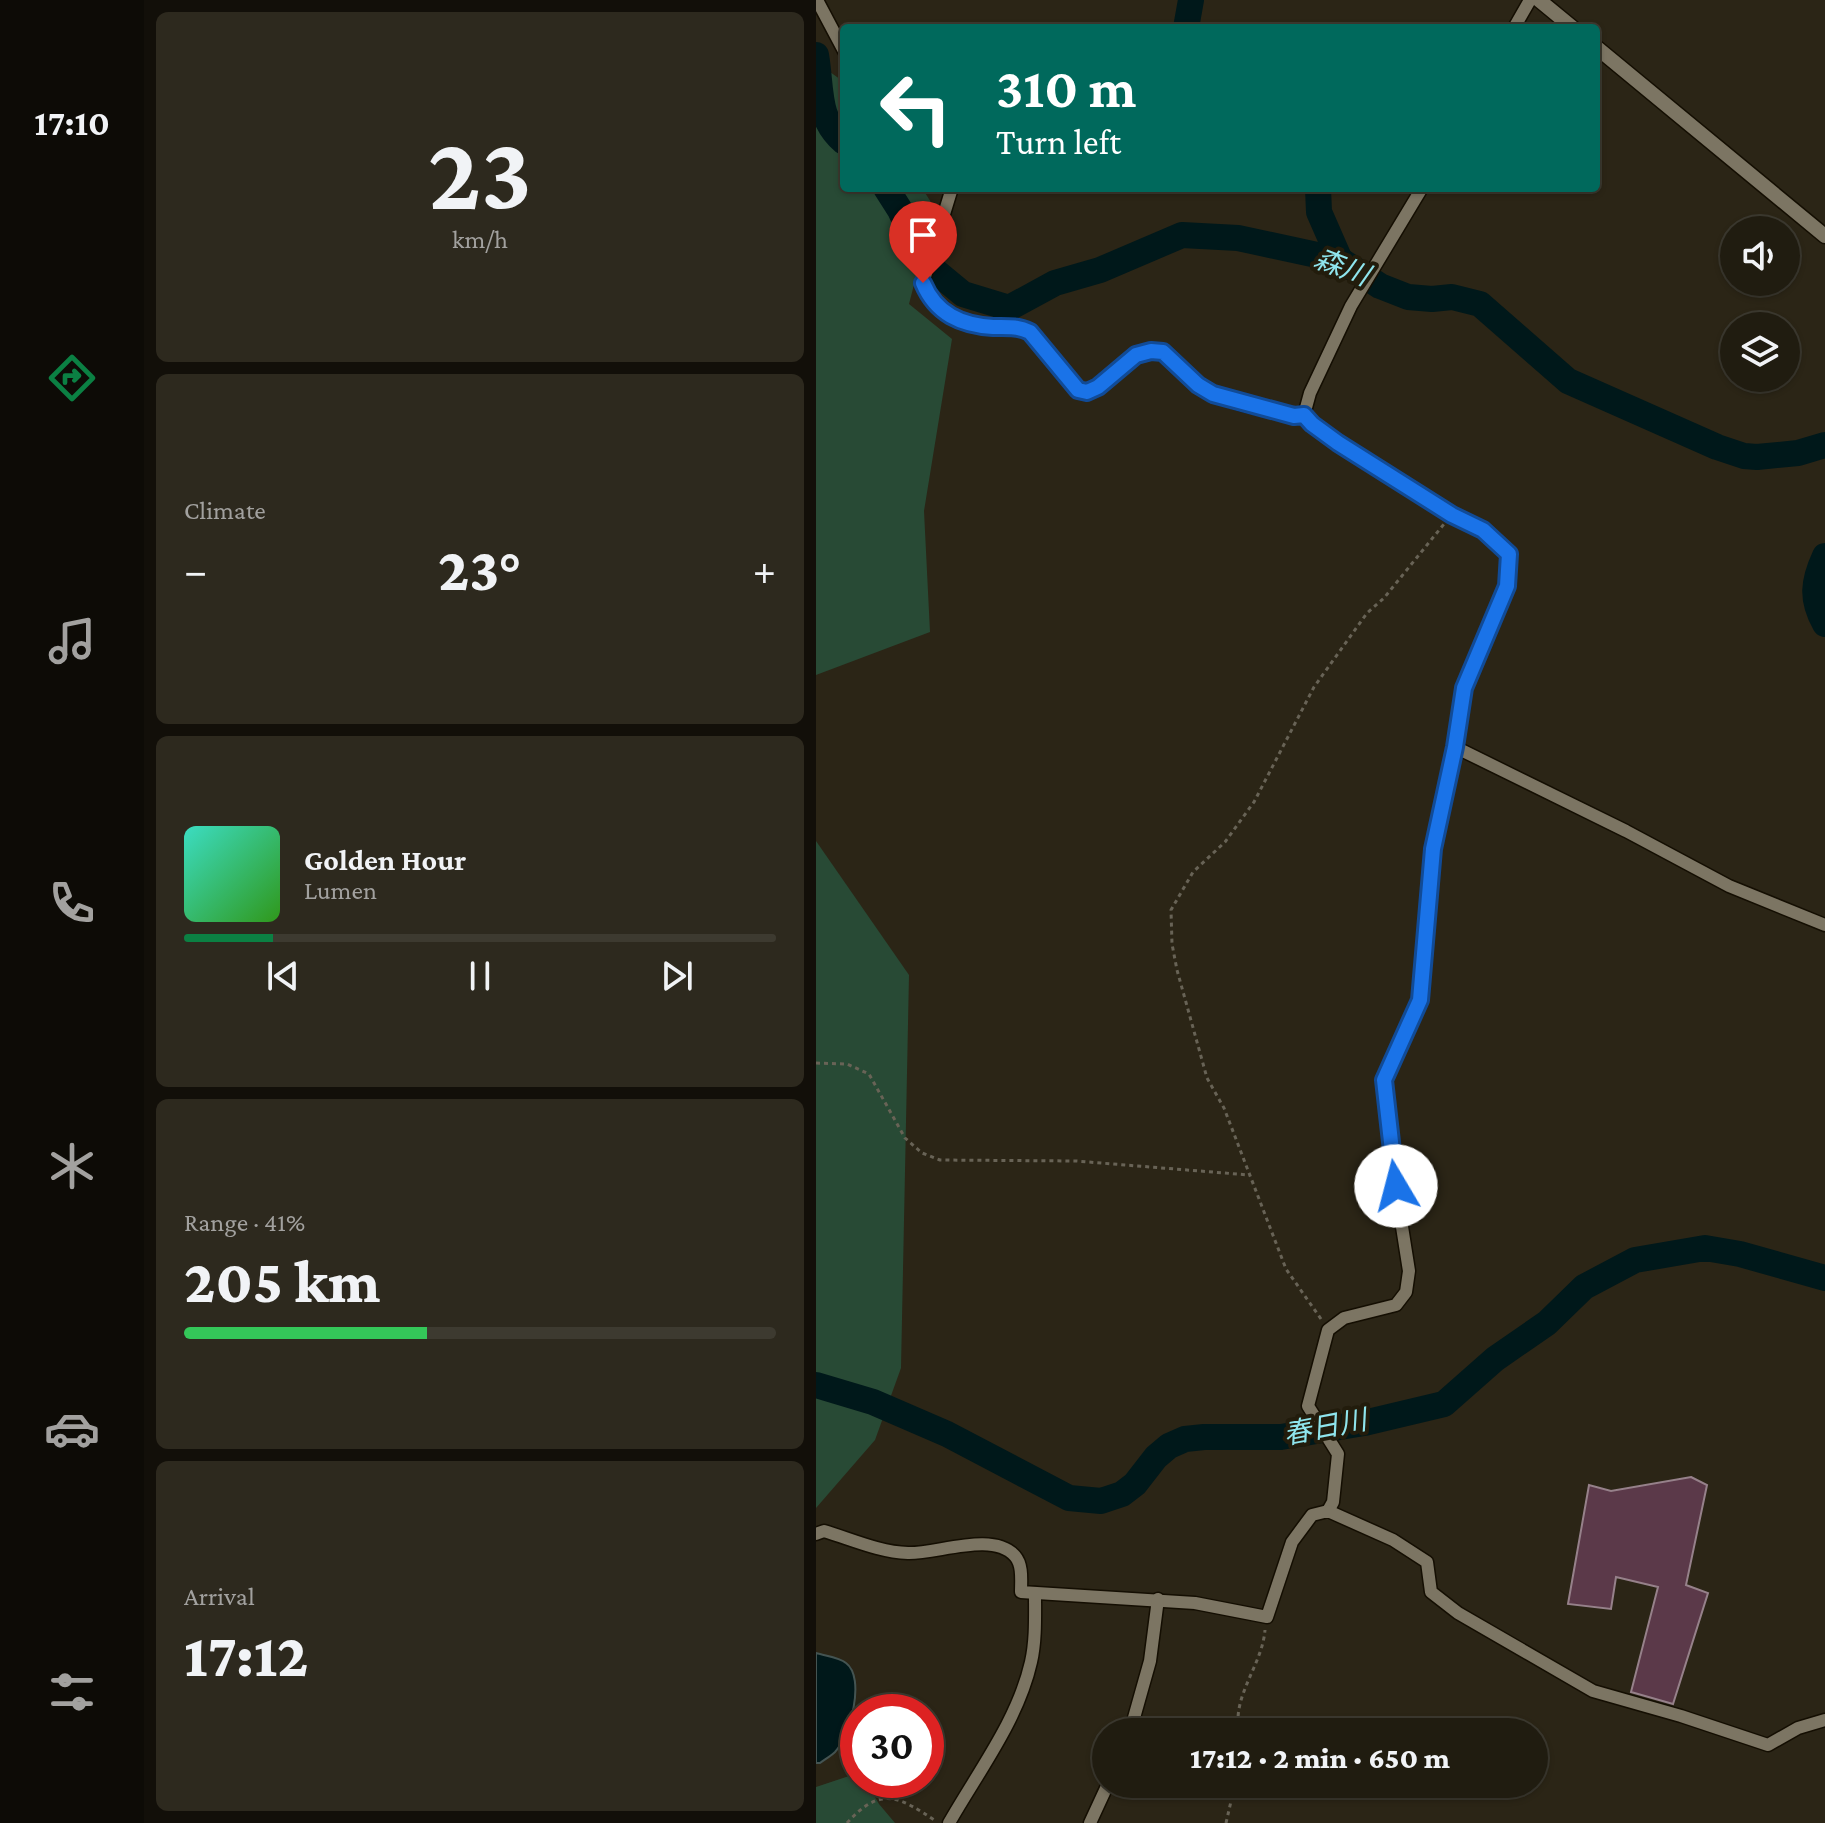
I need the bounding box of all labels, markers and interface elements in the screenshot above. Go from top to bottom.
icon: left [864,56,968,160]
text: 310 m [996,57,1137,119]
text: 17:10 [34,103,110,143]
text: 23 [428,115,532,230]
text: Turn left [996,122,1121,162]
pin [889,201,957,283]
icon: arrive [901,213,945,257]
map controls [1720,216,1800,392]
button: sound [1720,216,1800,296]
text: km/h [452,225,508,254]
water label: 森川 [1310,242,1376,293]
button: layers [1720,312,1800,392]
icon: directions [44,350,100,406]
text: Climate [184,496,266,525]
text: 23° [438,536,522,603]
text: − [184,546,207,594]
text: + [753,546,776,594]
icon: music [44,613,100,669]
text: Golden Hour [304,843,466,876]
icon: phone [44,875,100,931]
text: Lumen [304,876,377,905]
icon: previous [261,954,305,998]
icon: pause [458,954,502,998]
icon: next [655,954,699,998]
icon: climate [44,1138,100,1194]
position arrow [1354,1144,1438,1228]
text: Range · 41% [184,1208,305,1237]
text: 205 km [184,1248,380,1315]
icon: car [44,1401,100,1457]
water label: 春日川 [1281,1403,1372,1450]
text: Arrival [184,1582,255,1611]
text: 17:12 [184,1622,309,1689]
icon: filters [44,1664,100,1720]
speed limit sign: 30 [840,1694,944,1798]
text: 17:12 · 2 min · 650 m [1190,1741,1450,1774]

